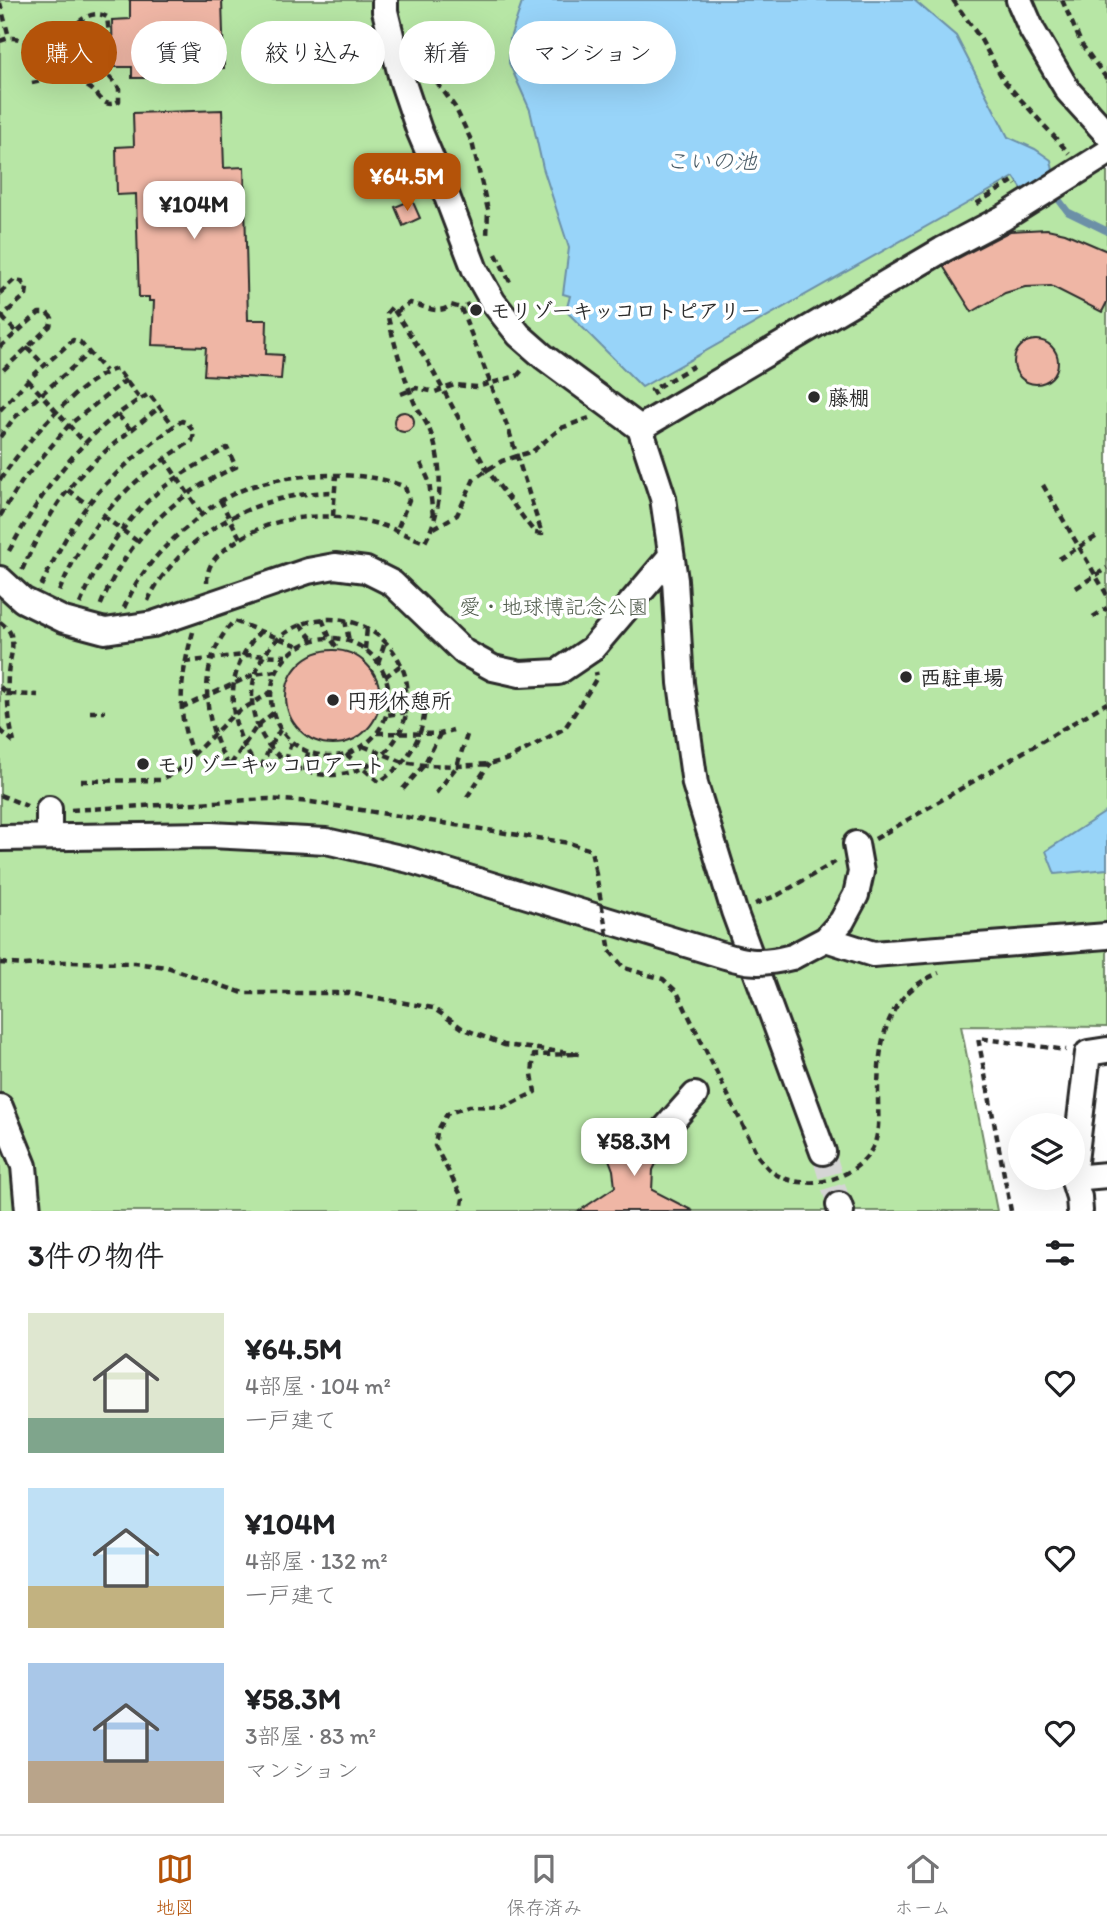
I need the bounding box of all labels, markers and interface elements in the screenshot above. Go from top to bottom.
chip: 購入 [21,21,117,84]
chip: 賃貸 [131,21,227,84]
chip: 絞り込み [241,21,385,84]
chip: 新着 [399,21,495,84]
chip: マンション [509,21,676,84]
water label: こいの池 [665,147,758,175]
pin: ¥64.5M [350,154,464,213]
text: ¥64.5M [370,162,444,190]
pin: ¥104M [145,182,243,241]
text: ¥104M [159,190,229,218]
place label: モリゾーキッコロトピアリー [490,298,761,323]
marker: モリゾーキッコロトピアリー [468,302,484,318]
place label: 藤棚 [828,385,870,410]
marker: 藤棚 [806,389,822,405]
park label: 愛・地球博記念公園 [460,594,649,619]
place label: 西駐車場 [920,665,1004,690]
marker: 西駐車場 [898,669,914,685]
place label: 円形休憩所 [347,688,452,713]
marker: 円形休憩所 [325,692,341,708]
place label: モリゾーキッコロアート [157,752,385,777]
marker: モリゾーキッコロアート [135,756,151,772]
map controls [1008,1113,1085,1190]
button: layers [1008,1113,1085,1190]
pin: ¥58.3M [577,1118,691,1178]
text: ¥58.3M [597,1127,671,1155]
icon: filters [1041,1234,1079,1272]
text: 3件の物件 [28,1237,164,1274]
text: ¥64.5M [245,1330,342,1367]
icon: home [84,1341,168,1425]
icon: heart [1041,1364,1079,1402]
text: 4部屋 · 104 m² [245,1372,391,1400]
text: 一戸建て [245,1406,337,1434]
text: ¥104M [245,1505,336,1542]
icon: home [84,1516,168,1600]
icon: heart [1041,1539,1079,1577]
text: 4部屋 · 132 m² [245,1547,388,1575]
text: 一戸建て [245,1581,337,1609]
text: ¥58.3M [245,1680,341,1717]
icon: home [84,1691,168,1775]
icon: heart [1041,1714,1079,1752]
text: 3部屋 · 83 m² [245,1722,376,1750]
text: マンション [245,1756,359,1784]
tab: 地図 [156,1850,194,1919]
tab: 保存済み [506,1850,582,1919]
tab: ホーム [895,1850,951,1919]

